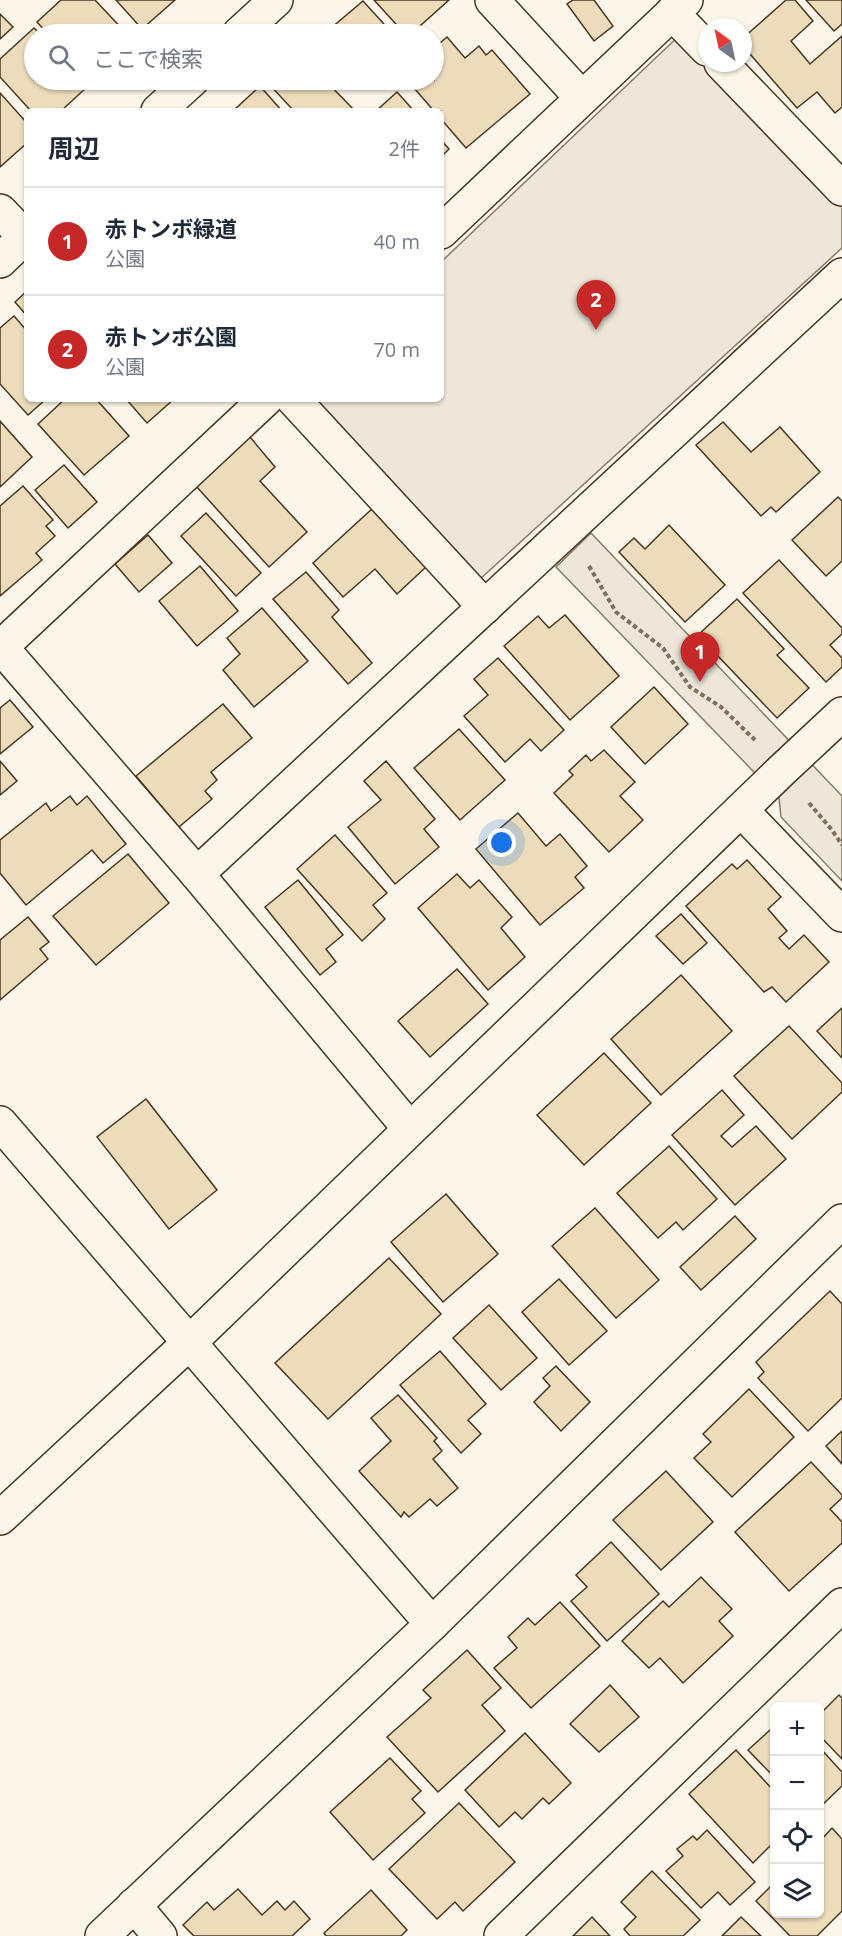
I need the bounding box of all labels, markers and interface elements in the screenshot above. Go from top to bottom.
north arrow [698,18,752,72]
search box [24,24,444,90]
icon: search [45,41,78,74]
text: ここで検索 [93,43,203,73]
text: 周辺 [48,130,100,166]
text: 2件 [389,135,420,162]
text: 赤トンボ緑道 [105,213,237,243]
text: 1 [62,228,73,255]
text: 40 m [373,228,420,255]
text: 公園 [105,245,145,272]
pin: 2 [576,280,616,330]
text: 赤トンボ公園 [105,321,237,351]
text: 2 [62,336,73,363]
text: 70 m [373,336,420,363]
text: 公園 [105,353,145,380]
pin: 1 [680,632,720,682]
your location [487,828,516,857]
map controls [770,1702,824,1918]
button: + [770,1702,824,1756]
button: − [770,1756,824,1810]
button: locate [770,1810,824,1864]
button: layers [770,1864,824,1918]

